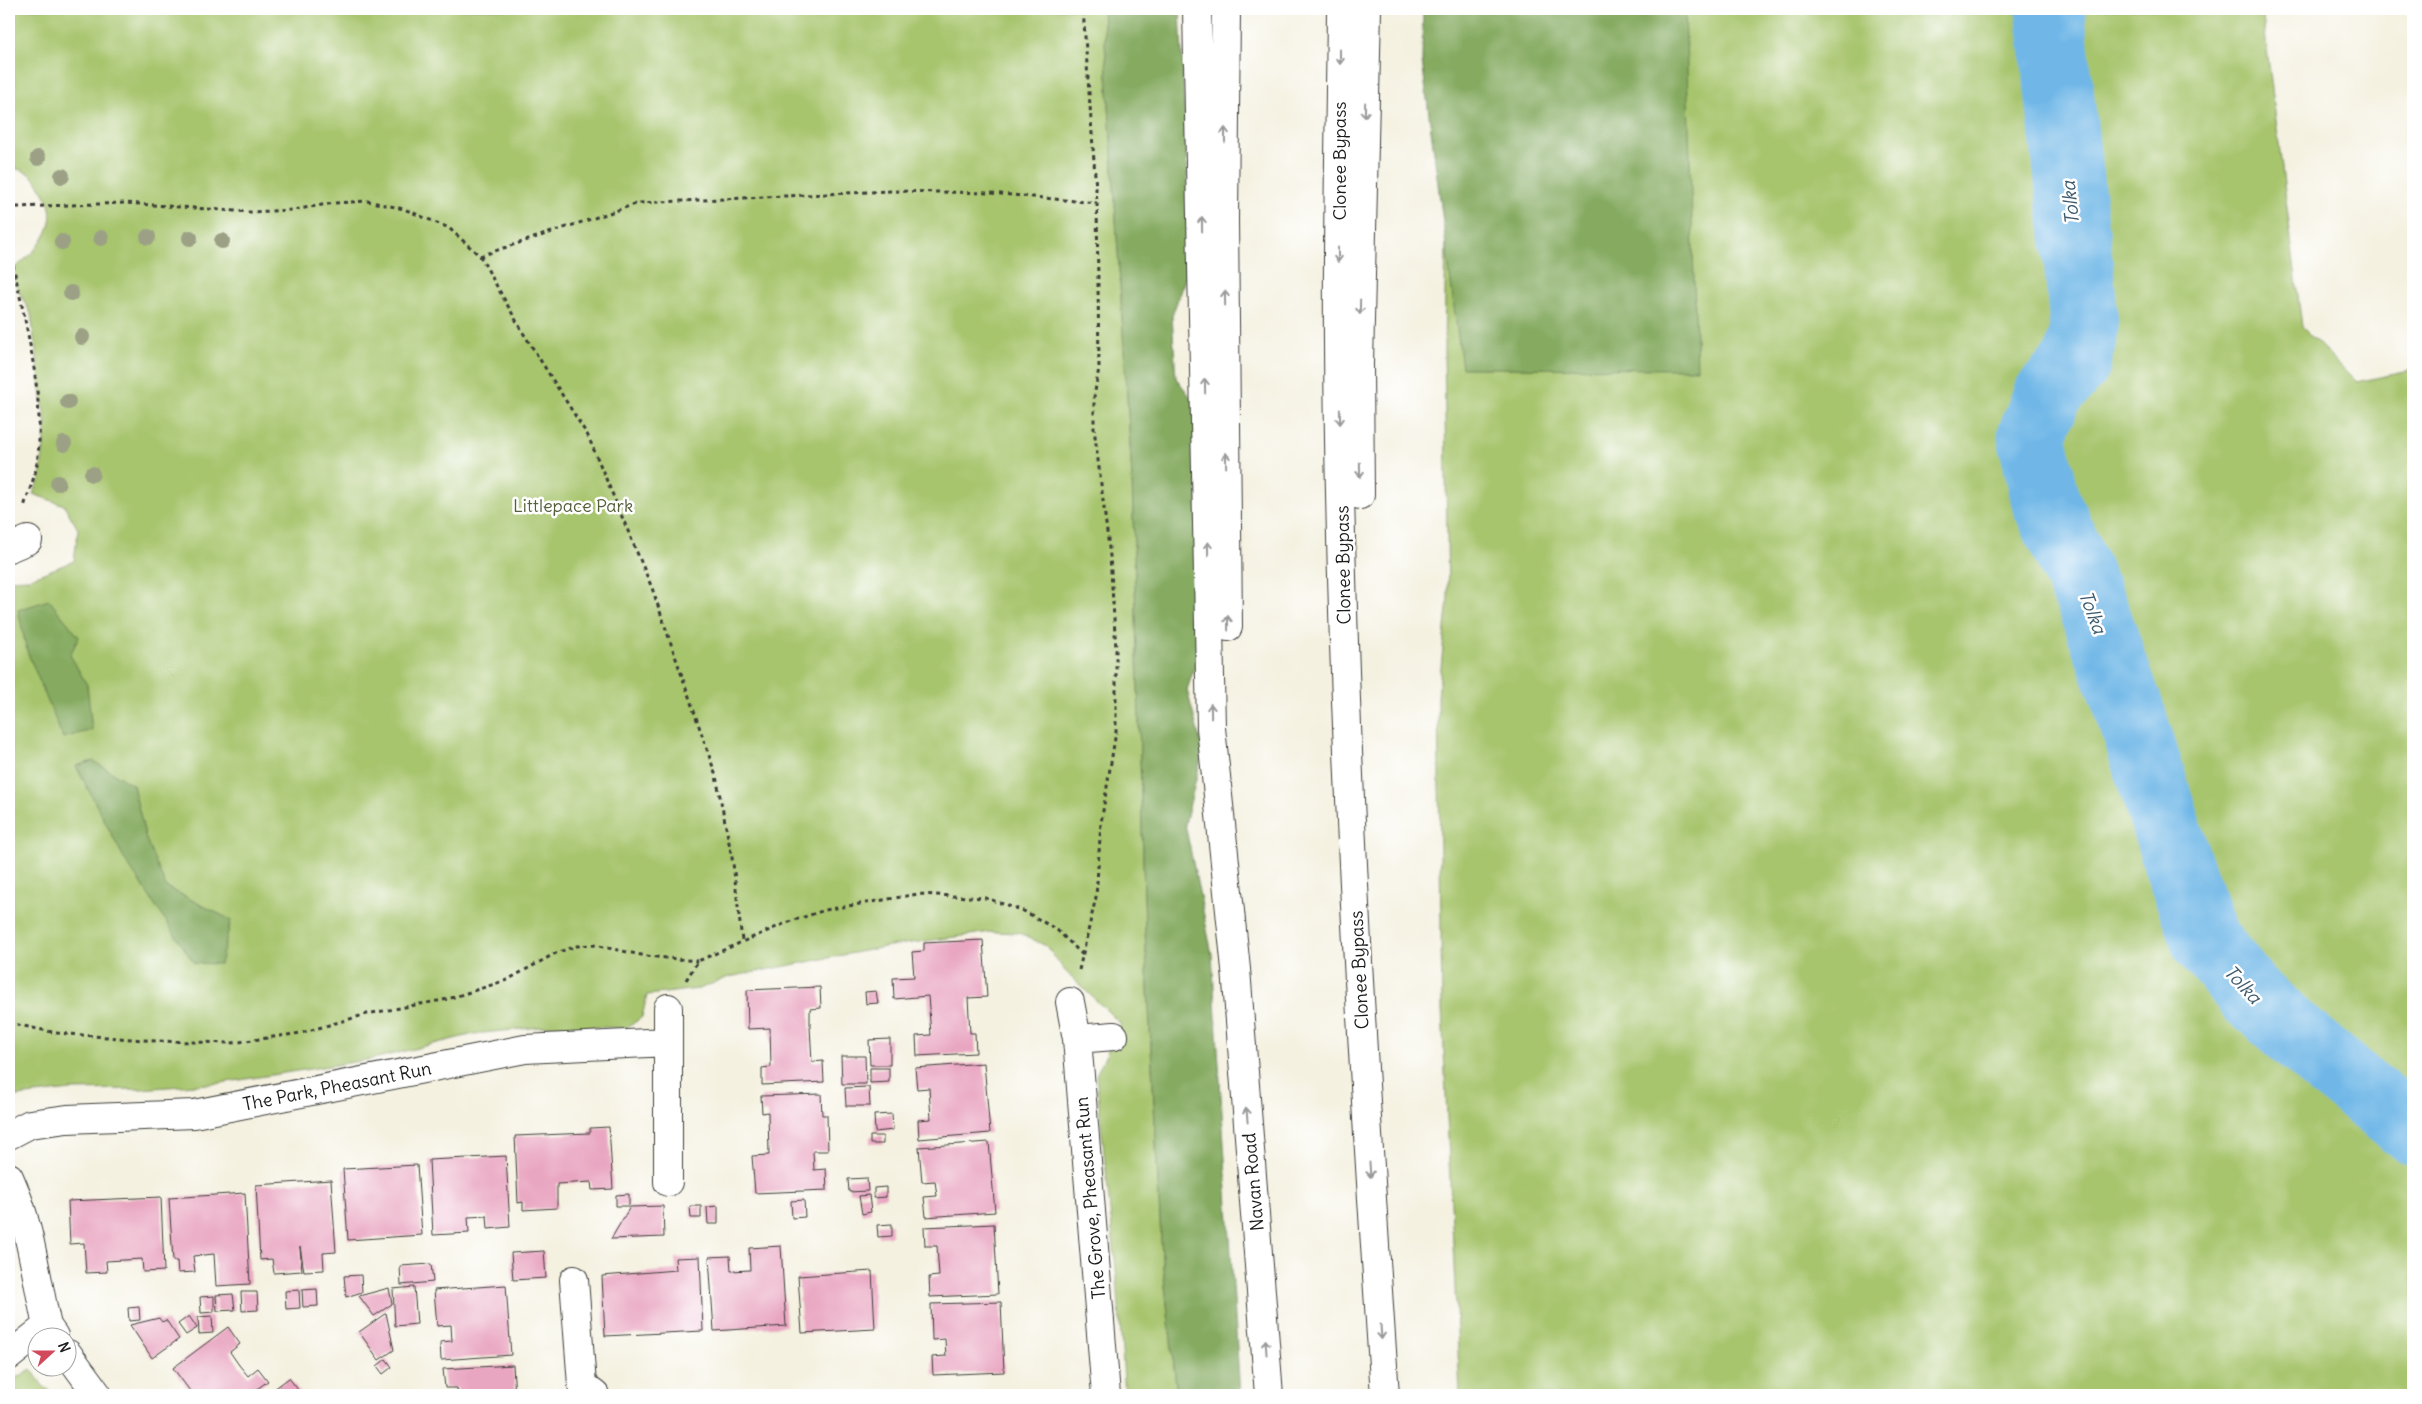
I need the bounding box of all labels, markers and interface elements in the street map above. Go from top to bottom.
one-way arrow [1335,49,1345,65]
street label: Clonee Bypass [1328,101,1351,221]
one-way arrow [1360,102,1370,118]
one-way arrow [1220,127,1230,144]
water label: Tolka [2056,179,2084,226]
one-way arrow [1197,216,1207,232]
one-way arrow [1334,247,1343,263]
one-way arrow [1220,290,1230,306]
one-way arrow [1355,299,1365,315]
one-way arrow [1200,379,1210,395]
one-way arrow [1335,409,1344,425]
one-way arrow [1222,452,1231,468]
one-way arrow [1355,462,1365,478]
park label: Littlepace Park [513,494,633,517]
street label: Clonee Bypass [1330,505,1356,625]
one-way arrow [1203,541,1213,558]
water label: Tolka [2074,587,2113,638]
one-way arrow [1223,615,1233,631]
one-way arrow [1206,704,1215,720]
street label: Clonee Bypass [1344,910,1374,1030]
water label: Tolka [2219,960,2268,1009]
street label: The Park, Pheasant Run [241,1056,433,1116]
street label: The Grove, Pheasant Run [1070,1096,1110,1300]
one-way arrow [1243,1107,1252,1123]
street label: Navan Road [1237,1132,1269,1232]
one-way arrow [1365,1162,1374,1178]
one-way arrow [1376,1324,1385,1340]
north arrow [28,1326,78,1376]
one-way arrow [1261,1339,1270,1355]
text: N [54,1340,74,1355]

